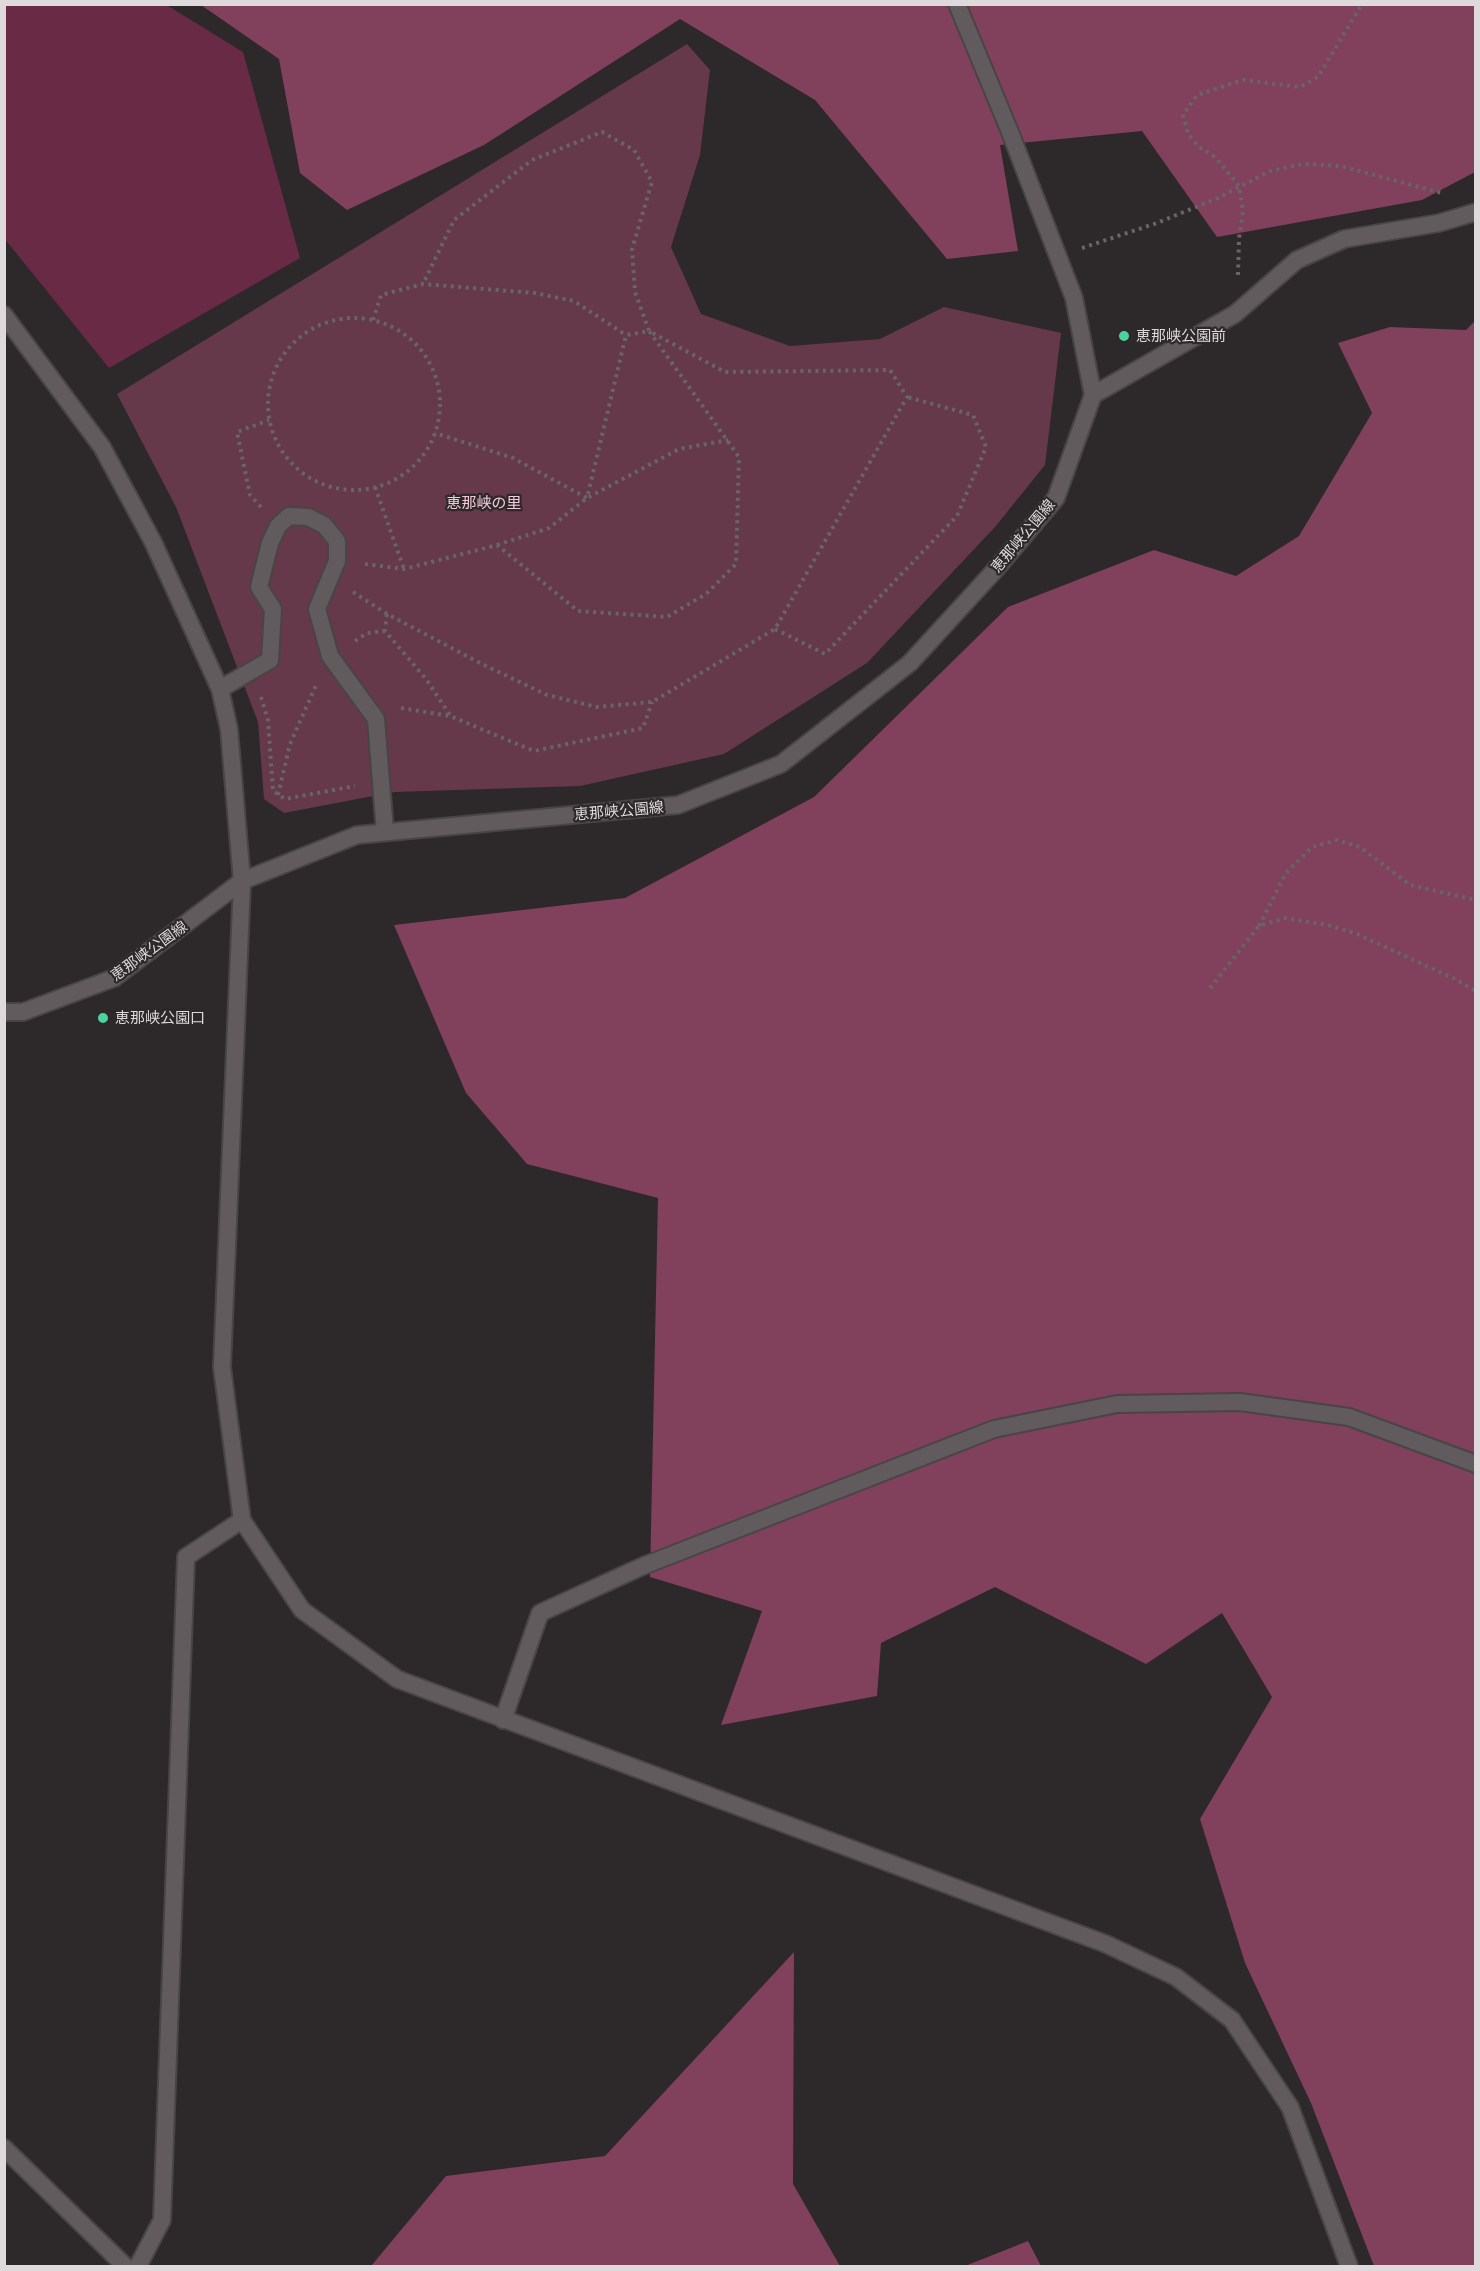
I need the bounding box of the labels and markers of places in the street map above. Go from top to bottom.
place label: 恵那峡公園前 [1136,327,1226,345]
marker: 恵那峡公園前 [1117,329,1131,343]
place label: 恵那峡公園口 [115,1009,205,1027]
marker: 恵那峡公園口 [96,1011,110,1025]

